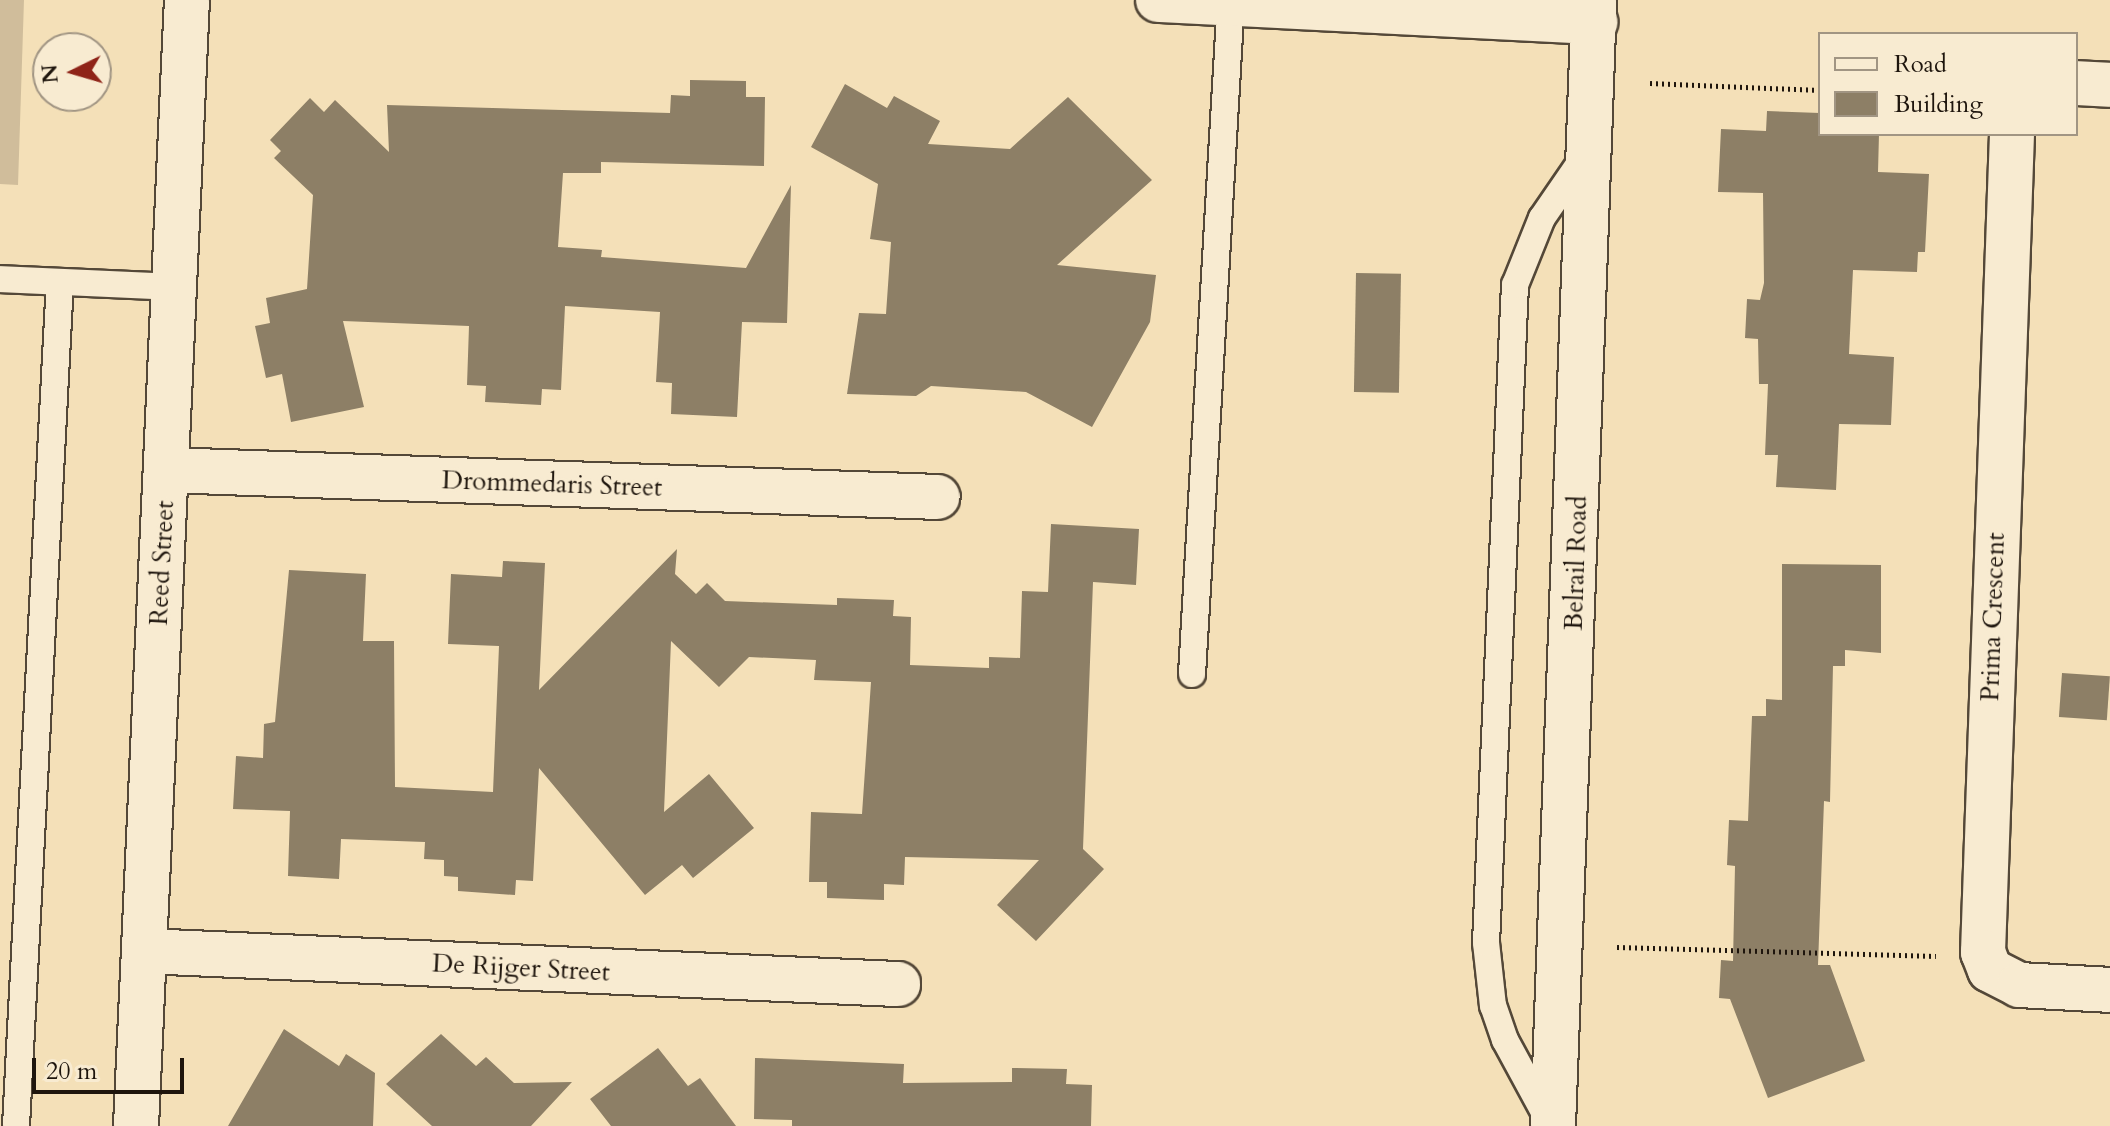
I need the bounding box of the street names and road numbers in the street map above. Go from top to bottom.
street label: Drommedaris Street [441,465,663,503]
street label: Belrail Road [1558,495,1594,631]
street label: Reed Street [143,500,181,626]
street label: Prima Crescent [1974,532,2012,702]
street label: De Rijger Street [431,948,611,988]

